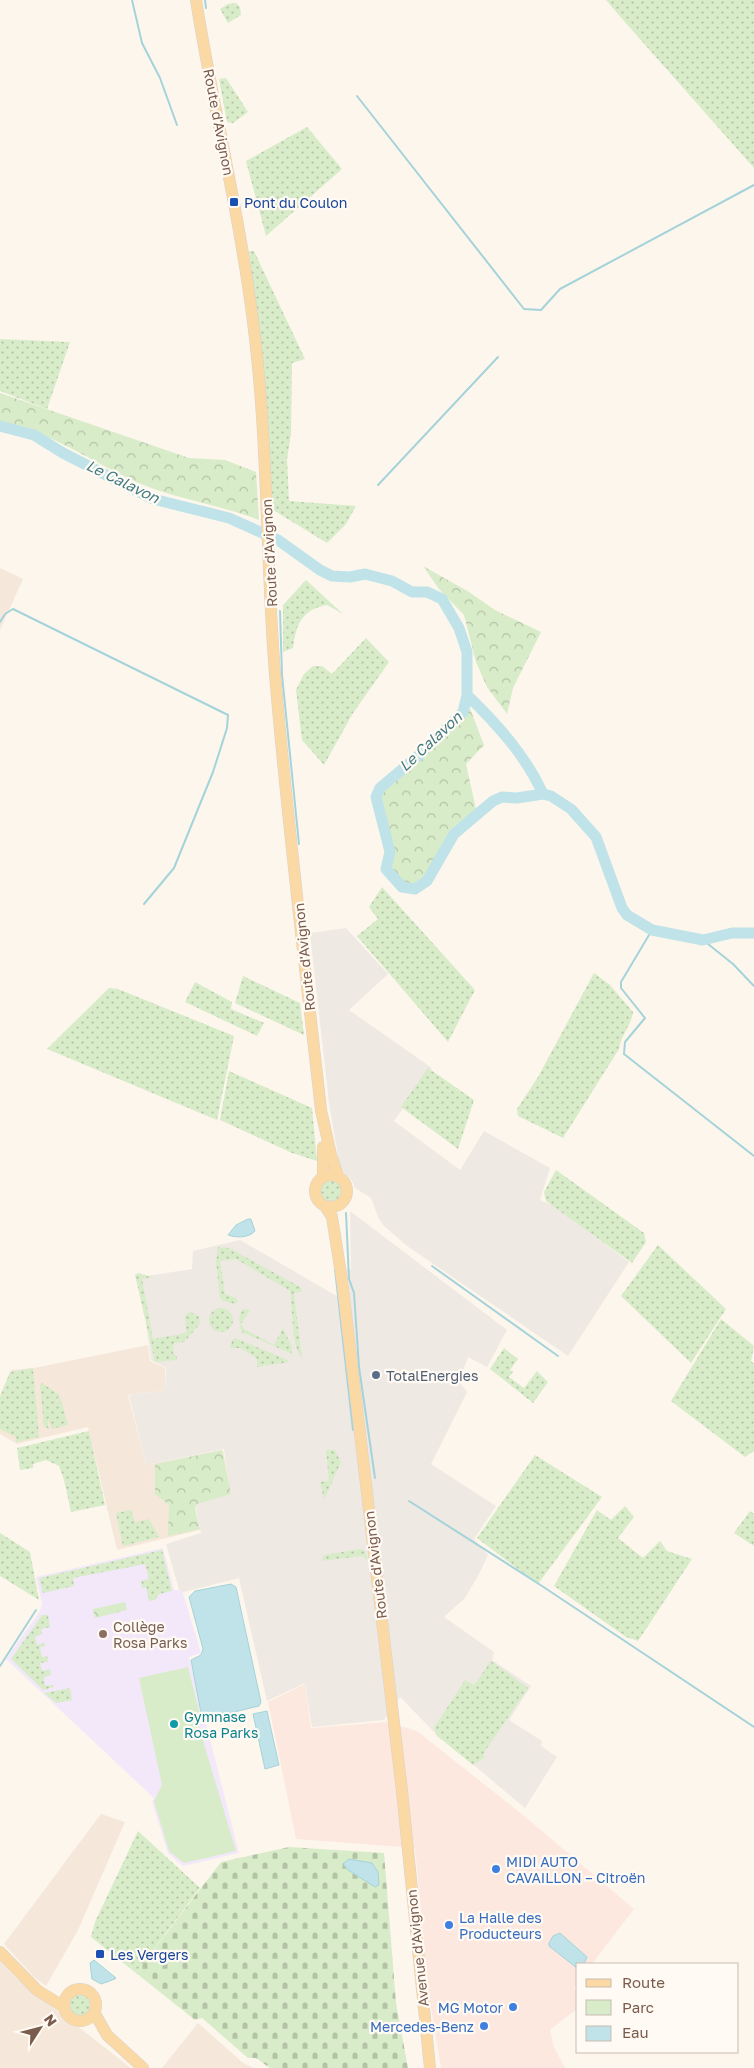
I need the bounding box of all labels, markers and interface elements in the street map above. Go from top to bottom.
street label: Route d'Avignon [200,67,238,177]
place label: Pont du Coulon [244,194,347,211]
marker: Pont du Coulon [228,196,240,208]
water label: Le Calavon [84,456,163,507]
street label: Route d'Avignon [258,498,280,608]
water label: Le Calavon [395,707,466,774]
street label: Route d'Avignon [290,902,318,1012]
place label: TotalEnergies [386,1367,478,1384]
marker: TotalEnergies [370,1369,382,1381]
street label: Route d'Avignon [360,1510,390,1620]
place label: Collège Rosa Parks [113,1618,187,1651]
marker: Collège Rosa Parks [97,1628,109,1640]
place label: Gymnase Rosa Parks [184,1708,258,1741]
marker: Gymnase Rosa Parks [168,1718,180,1730]
place label: MIDI AUTO CAVAILLON – Citroën [506,1853,645,1886]
marker: MIDI AUTO CAVAILLON – Citroën [490,1863,502,1875]
street label: Avenue d'Avignon [402,1889,432,2007]
place label: La Halle des Producteurs [459,1909,542,1942]
marker: La Halle des Producteurs [443,1919,455,1931]
place label: Les Vergers [110,1946,188,1963]
marker: Les Vergers [94,1948,106,1960]
legend [576,1963,739,2053]
text: Route [622,1973,665,1991]
text: Parc [622,1998,654,2016]
place label: MG Motor [438,1999,504,2016]
marker: MG Motor [507,2001,519,2013]
north arrow [15,2003,65,2053]
text: N [41,2011,61,2029]
place label: Mercedes-Benz [370,2018,474,2035]
marker: Mercedes-Benz [478,2020,490,2032]
text: Eau [622,2023,649,2041]

